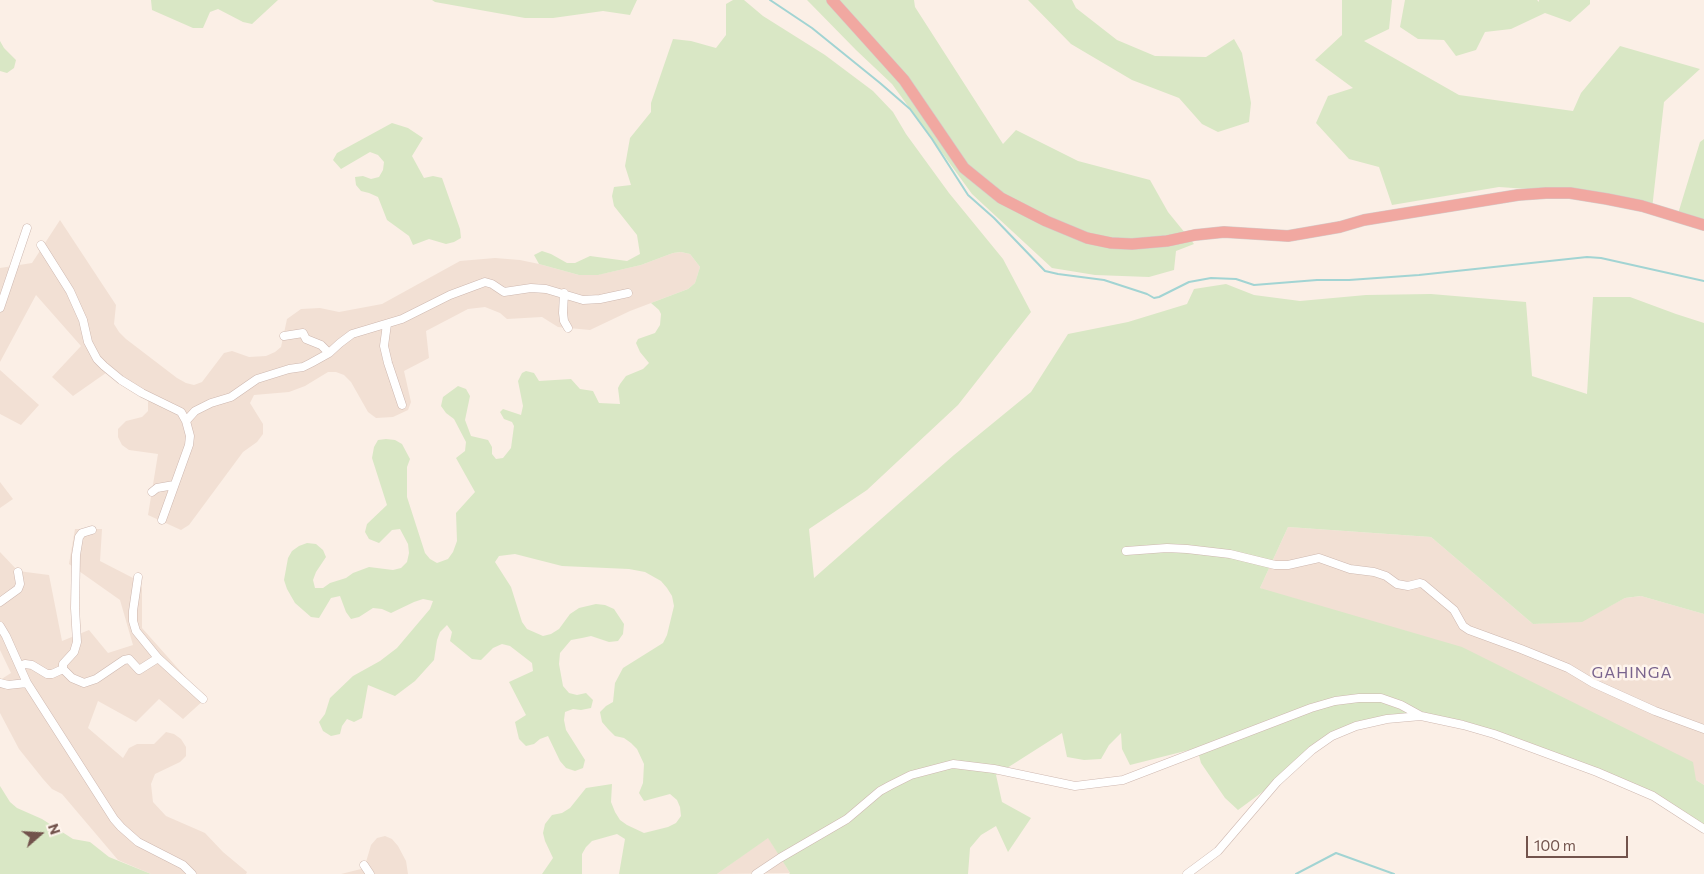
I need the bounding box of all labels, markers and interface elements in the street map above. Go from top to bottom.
district label: GAHINGA [1591,663,1673,683]
north arrow [15,809,65,859]
text: N [45,821,64,837]
scale bar [1529,826,1632,858]
text: 100 m [1534,836,1576,854]

